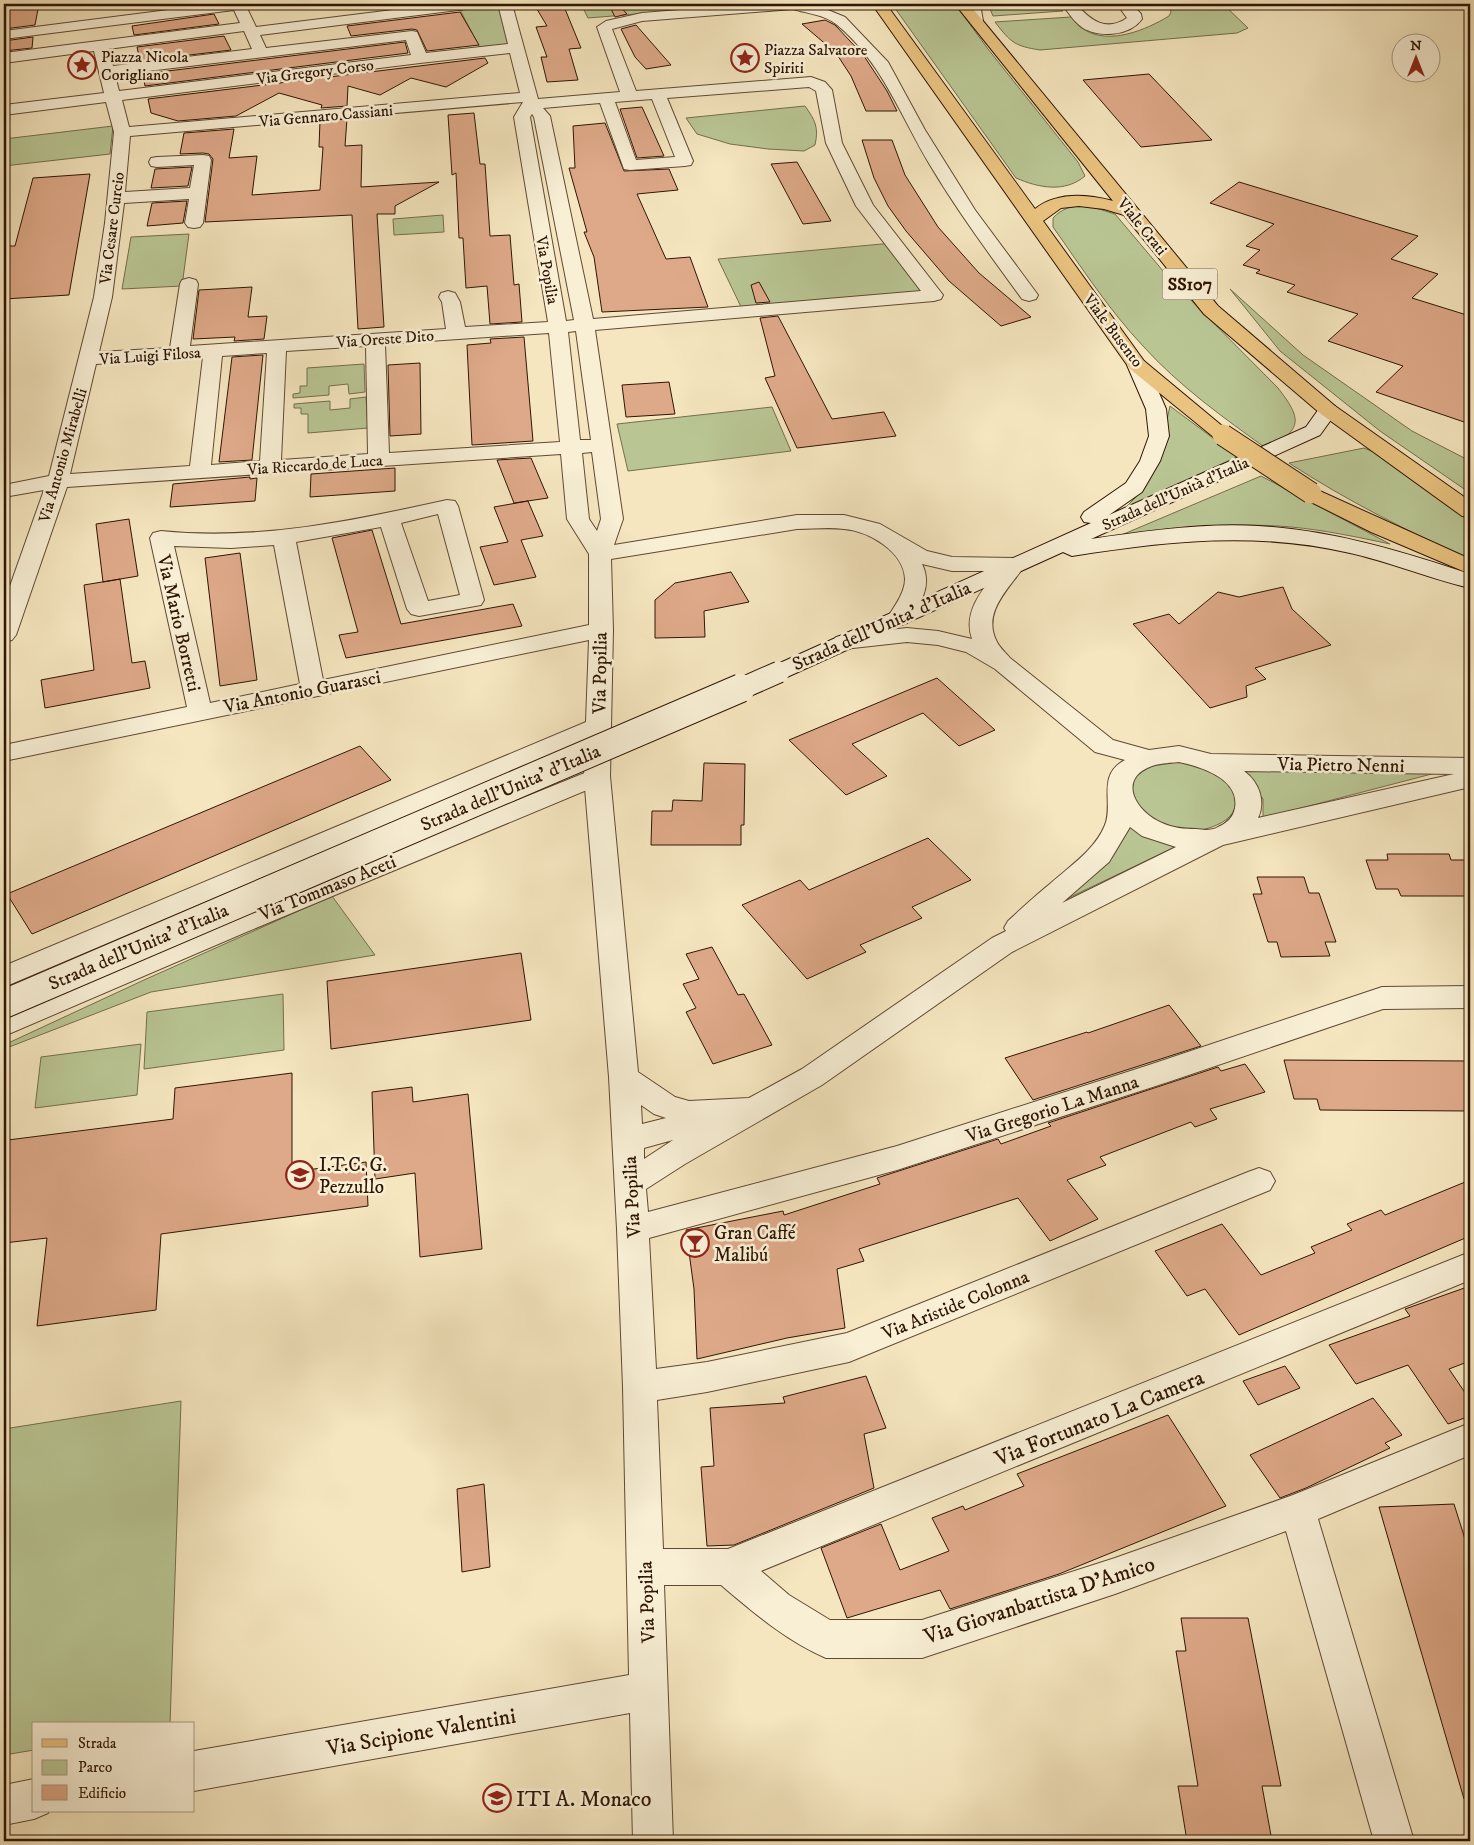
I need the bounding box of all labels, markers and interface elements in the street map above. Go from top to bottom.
north arrow [1392,32,1442,82]
text: N [1410,37,1422,55]
place label: Piazza Salvatore Spiriti [764,40,868,78]
place icon: Piazza Salvatore Spiriti [730,43,760,73]
place label: Piazza Nicola Corigliano [101,47,189,85]
place icon: Piazza Nicola Corigliano [67,50,97,80]
street label: Via Gregory Corso [254,55,375,89]
street label: Via Gennaro Cassiani [257,100,394,132]
street label: Via Cesare Curcio [95,171,129,286]
street label: Viale Crati [1112,193,1171,259]
street label: Via Popilia [531,233,563,306]
road number: SS107 [1162,268,1218,300]
street label: Viale Busento [1079,289,1147,371]
street label: Via Oreste Dito [335,326,435,352]
street label: Via Luigi Filosa [98,342,202,370]
street label: Via Antonio Mirabelli [34,386,92,526]
street label: Via Riccardo de Luca [246,450,384,480]
street label: Strada dell'Unità d'Italia [1099,452,1252,535]
street label: Via Mario Borretti [151,552,206,694]
street label: Strada dell'Unita' d'Italia [789,577,974,676]
street label: Via Popilia [588,632,613,715]
street label: Via Antonio Guarasci [221,666,383,719]
street label: Strada dell'Unita' d'Italia [417,740,604,837]
street label: Via Pietro Nenni [1276,753,1405,778]
street label: Via Tommaso Aceti [255,850,400,927]
street label: Strada dell'Unita' d'Italia [45,899,232,996]
street label: Via Gregorio La Manna [962,1071,1142,1148]
place label: I.T.C. G. Pezzullo [319,1154,387,1199]
street label: Via Popilia [619,1155,646,1239]
school or university icon: I.T.C. G. Pezzullo [285,1160,315,1190]
place label: Gran Caffé Malibú [714,1222,796,1267]
bar icon: Gran Caffé Malibú [680,1228,710,1258]
street label: Via Aristide Colonna [878,1265,1032,1346]
street label: Via Fortunato La Camera [990,1364,1209,1473]
street label: Via Giovanbattista D'Amico [920,1550,1158,1651]
street label: Via Popilia [635,1561,660,1644]
street label: Via Scipione Valentini [324,1703,518,1763]
legend [32,1722,195,1812]
text: Strada [78,1734,117,1753]
text: Parco [78,1758,112,1777]
school or university icon: ITI A. Monaco [482,1783,512,1813]
text: Edificio [78,1784,126,1803]
place label: ITI A. Monaco [516,1786,651,1813]

